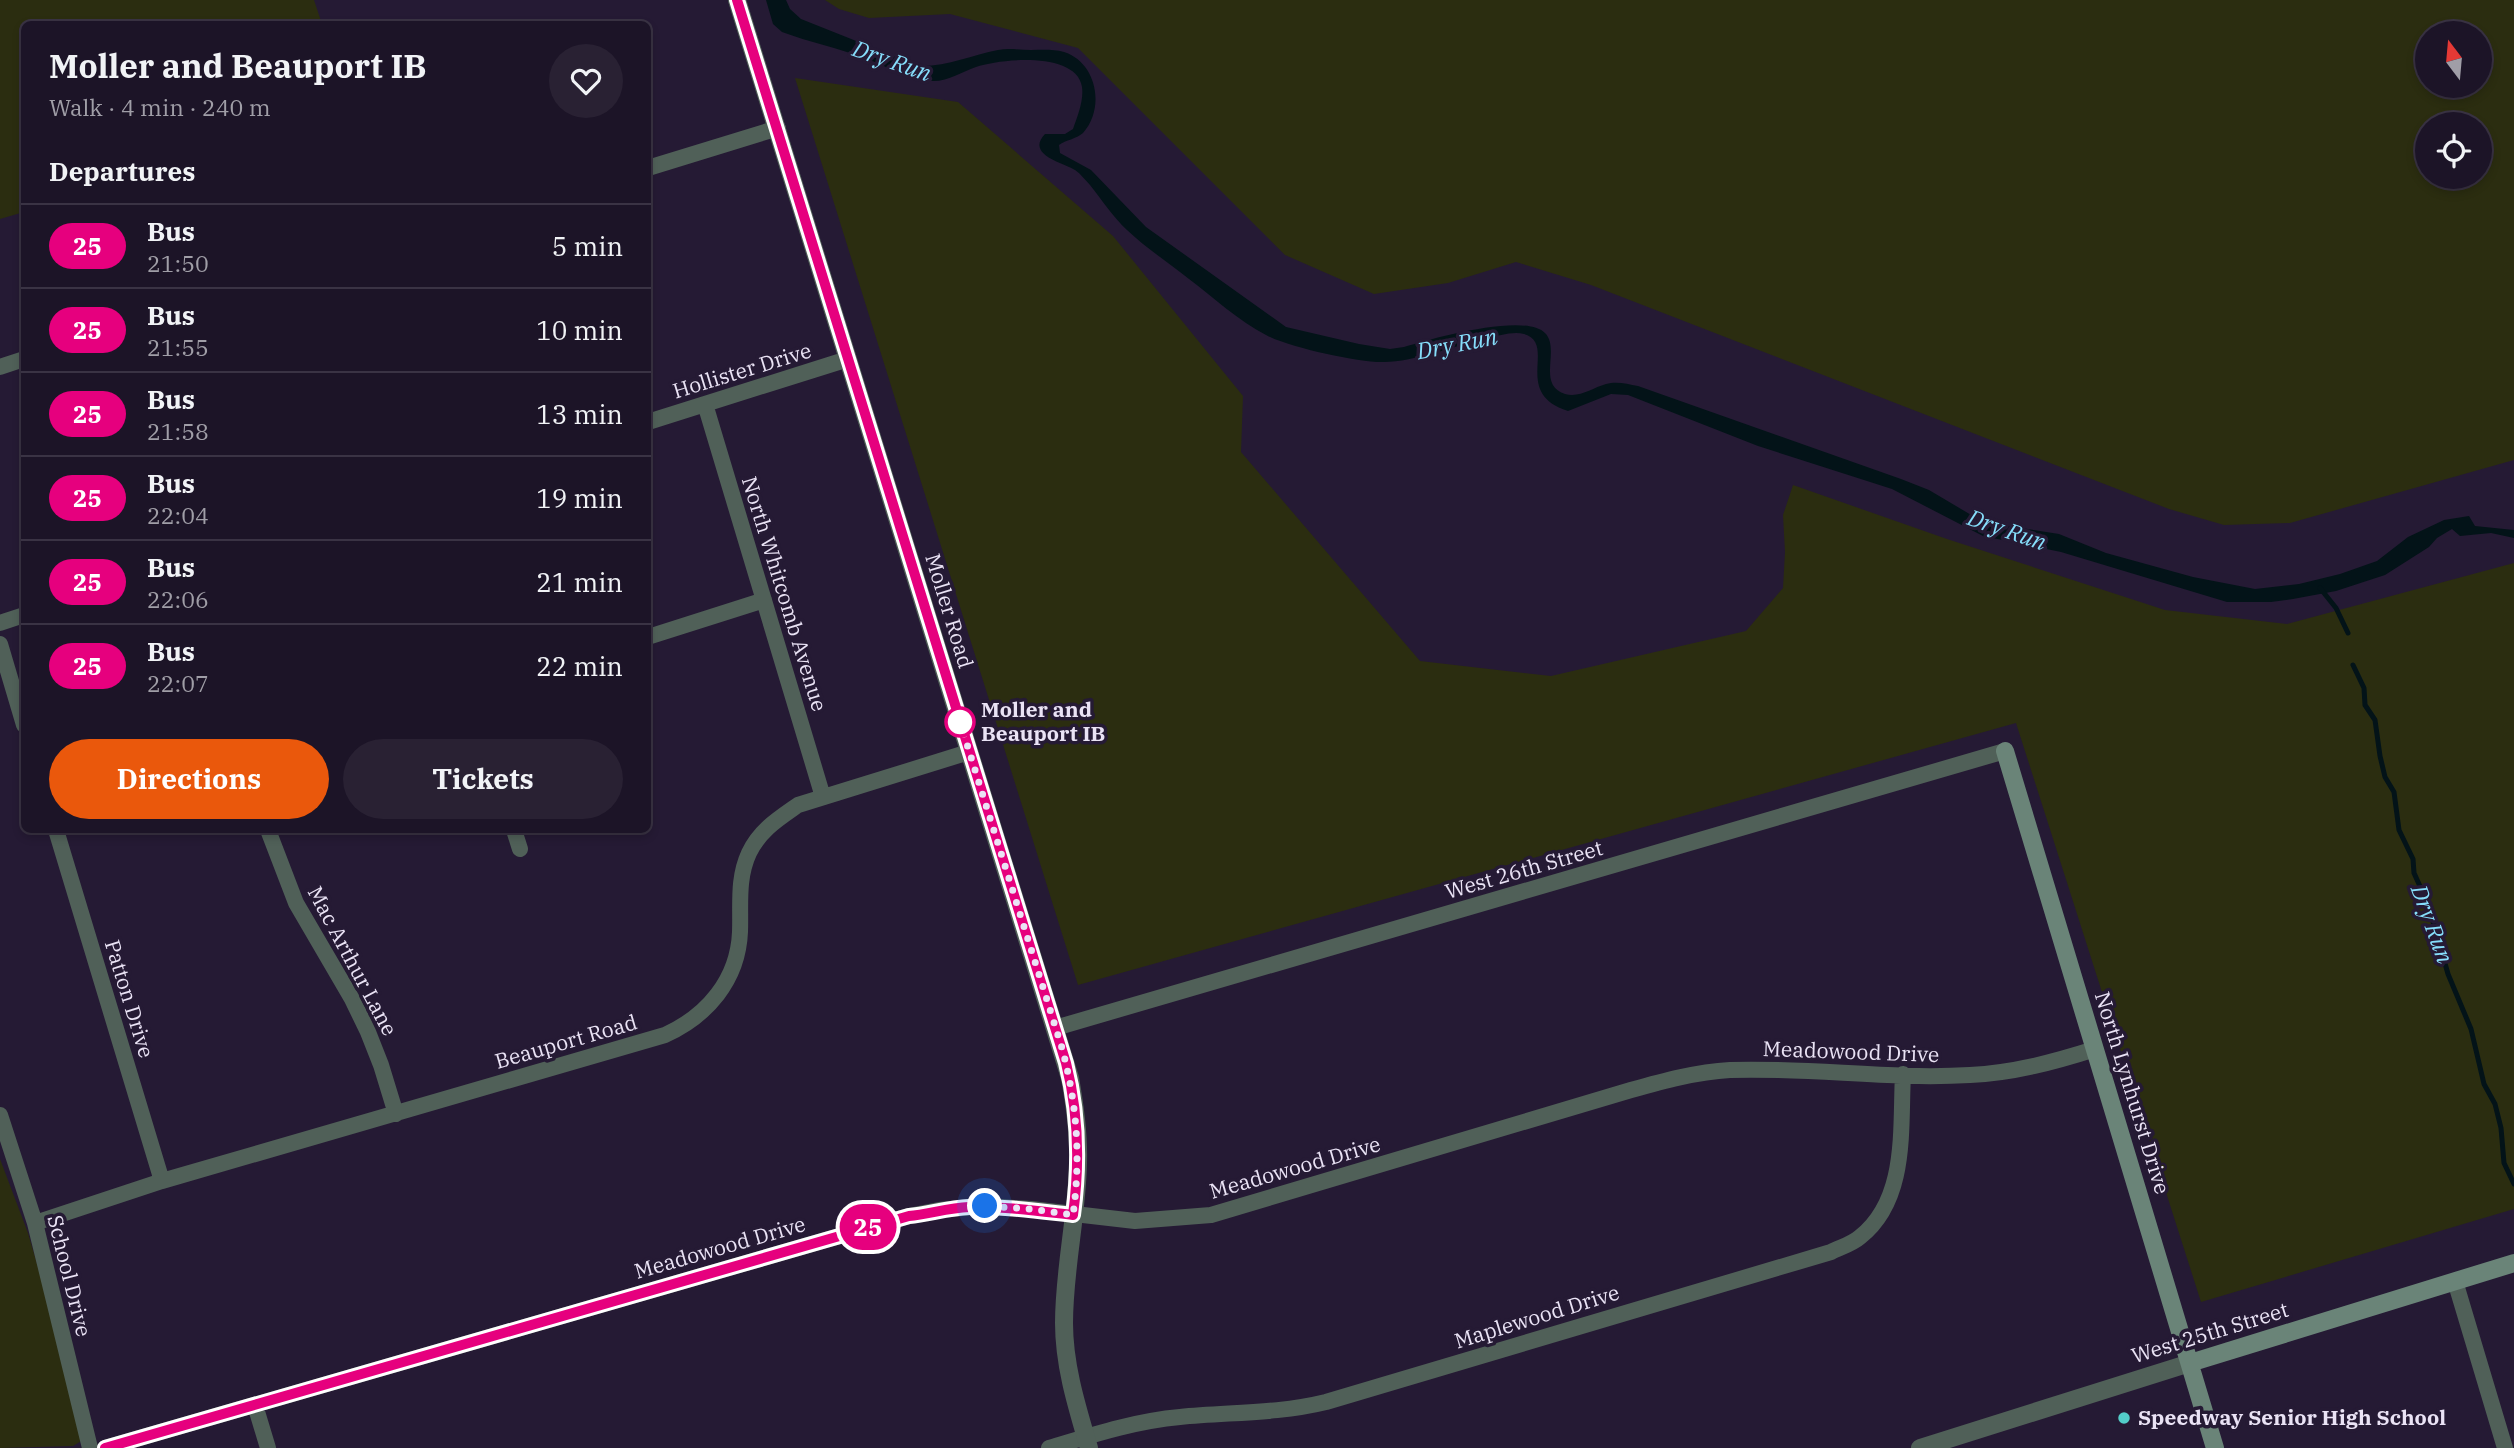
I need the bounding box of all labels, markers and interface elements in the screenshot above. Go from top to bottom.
north arrow [2415,21,2492,98]
map controls [2415,21,2492,189]
water label: Dry Run [848,32,936,87]
text: Moller and Beauport IB [49,44,426,87]
button: heart [549,44,623,118]
text: Walk · 4 min · 240 m [49,92,271,122]
button: locate [2415,112,2492,189]
text: Departures [49,154,195,188]
text: Bus [147,214,195,248]
text: 5 min [552,229,623,263]
text: 25 [73,230,102,262]
text: 21:50 [147,248,209,278]
text: Bus [147,298,195,332]
text: 10 min [536,313,623,347]
text: 25 [73,314,102,346]
water label: Dry Run [1413,321,1500,366]
text: 21:55 [147,332,209,362]
street label: Hollister Drive [669,336,814,404]
text: Bus [147,382,195,416]
text: 13 min [536,397,623,431]
text: 25 [73,398,102,430]
text: 21:58 [147,416,209,446]
text: Bus [147,466,195,500]
street label: North Whitcomb Avenue [736,473,834,715]
text: 19 min [536,481,623,515]
text: 25 [73,482,102,514]
text: 22:04 [147,500,209,530]
water label: Dry Run [1963,501,2051,556]
text: Bus [147,550,195,584]
street label: Moller Road [919,550,981,672]
text: 21 min [536,565,623,599]
text: 25 [73,566,102,598]
text: 22:06 [147,584,209,614]
text: Bus [147,634,195,668]
text: 22 min [536,649,623,683]
text: 25 [73,650,102,682]
text: 22:07 [147,668,209,698]
place label: Moller and Beauport IB [981,695,1105,747]
marker: Moller and Beauport IB [945,707,975,737]
button: Directions [49,739,329,819]
button: Tickets [343,739,623,819]
street label: West 26th Street [1442,833,1606,905]
water label: Dry Run [2405,879,2461,967]
street label: Mac Arthur Lane [302,881,404,1040]
street label: Patton Drive [99,936,161,1061]
street label: North Lynhurst Drive [2089,988,2177,1197]
street label: Beauport Road [491,1007,640,1075]
street label: Meadowood Drive [1762,1034,1940,1068]
street label: Meadowood Drive [1206,1129,1383,1205]
your location [967,1188,1002,1223]
line badge: 25 [836,1204,900,1250]
street label: Meadowood Drive [631,1209,808,1285]
text: 25 [854,1211,882,1243]
street label: School Drive [41,1212,99,1339]
street label: Maplewood Drive [1451,1278,1623,1354]
street label: West 25th Street [2128,1295,2292,1369]
place label: Speedway Senior High School [2138,1403,2446,1431]
marker: Speedway Senior High School [2116,1410,2132,1426]

